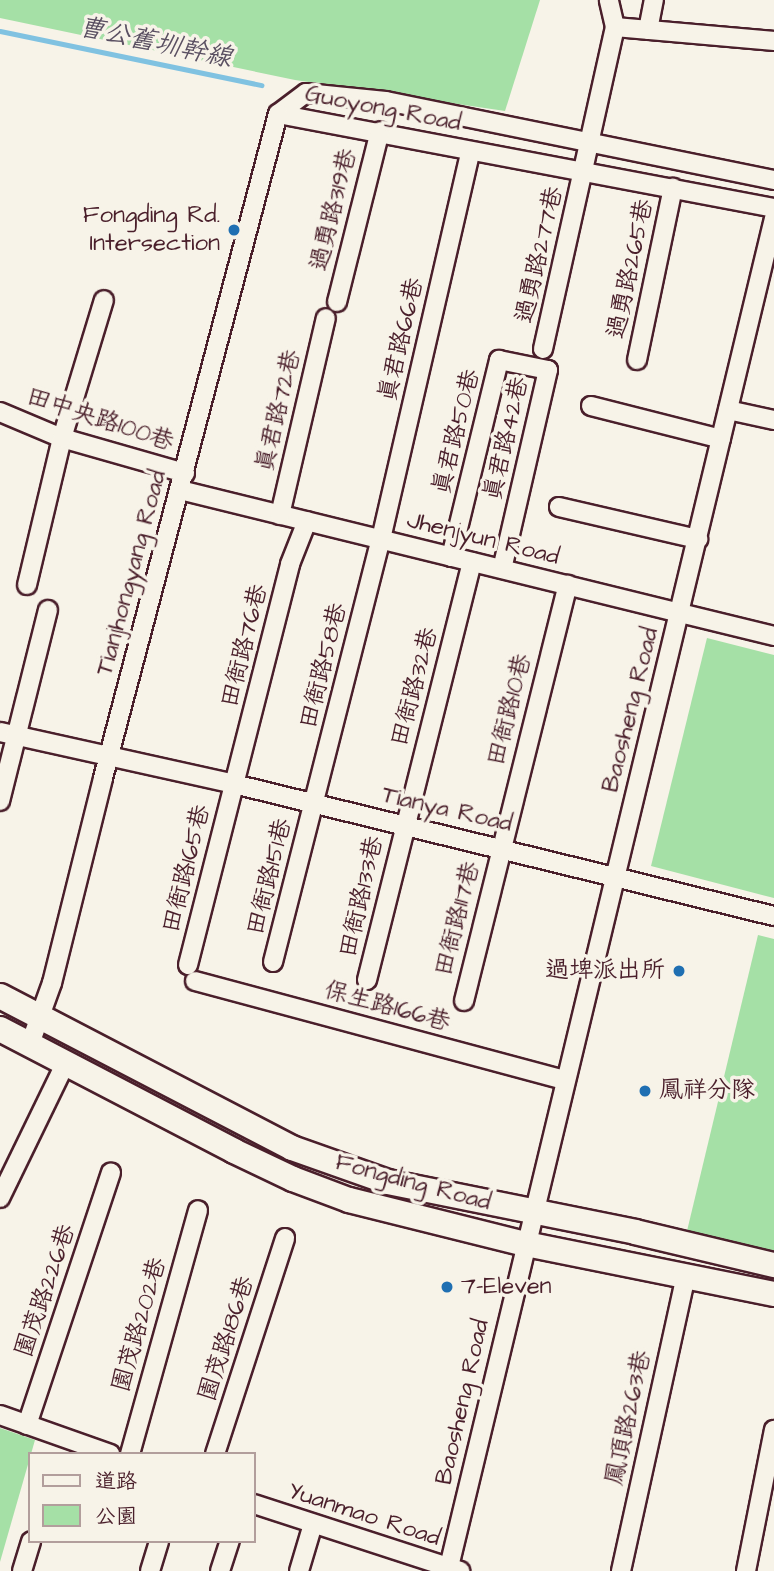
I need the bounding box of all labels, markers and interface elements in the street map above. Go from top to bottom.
water label: 曹公舊圳幹線 [75,12,235,74]
street label: Guoyong Road [303,80,463,138]
street label: 過勇路319巷 [305,146,363,274]
street label: 過勇路277巷 [510,184,570,326]
street label: 過勇路265巷 [602,197,660,341]
place label: Fongding Rd. Intersection [83,202,220,258]
marker: Fongding Rd. Intersection [226,222,242,238]
street label: 真君路66巷 [374,275,430,405]
street label: 真君路72巷 [251,347,307,475]
street label: 真君路50巷 [428,366,486,498]
street label: 真君路42巷 [479,374,535,504]
street label: 田中央路100巷 [23,383,177,457]
street label: Tianjhongyang Road [91,467,173,679]
street label: Jhenjyun Road [404,506,562,572]
street label: 田衙路76巷 [216,581,274,711]
street label: 田衙路58巷 [294,600,354,732]
street label: 田衙路32巷 [385,624,445,750]
street label: Baosheng Road [597,625,665,795]
street label: 田衙路10巷 [482,651,538,769]
street label: Tianya Road [379,781,515,839]
street label: 田衙路165巷 [157,802,217,936]
street label: 田衙路151巷 [242,816,298,938]
street label: 田衙路133巷 [334,834,390,960]
street label: 田衙路117巷 [430,859,486,979]
place label: 過埤派出所 [545,957,665,985]
marker: 過埤派出所 [671,963,687,979]
street label: 保生路166巷 [321,976,453,1038]
place label: 鳳祥分隊 [659,1077,755,1105]
marker: 鳳祥分隊 [637,1083,653,1099]
street label: Fongding Road [332,1148,494,1218]
street label: 園茂路226巷 [10,1221,82,1361]
street label: 園茂路202巷 [107,1254,173,1396]
street label: 園茂路186巷 [193,1273,261,1405]
place label: 7-Eleven [461,1273,552,1301]
marker: 7-Eleven [439,1279,455,1295]
street label: Baosheng Road [430,1317,496,1487]
street label: 鳳頂路263巷 [601,1348,657,1488]
legend [28,1452,256,1543]
text: 道路 [95,1467,137,1496]
street label: Yuanmao Road [284,1477,444,1553]
text: 公園 [95,1502,137,1531]

